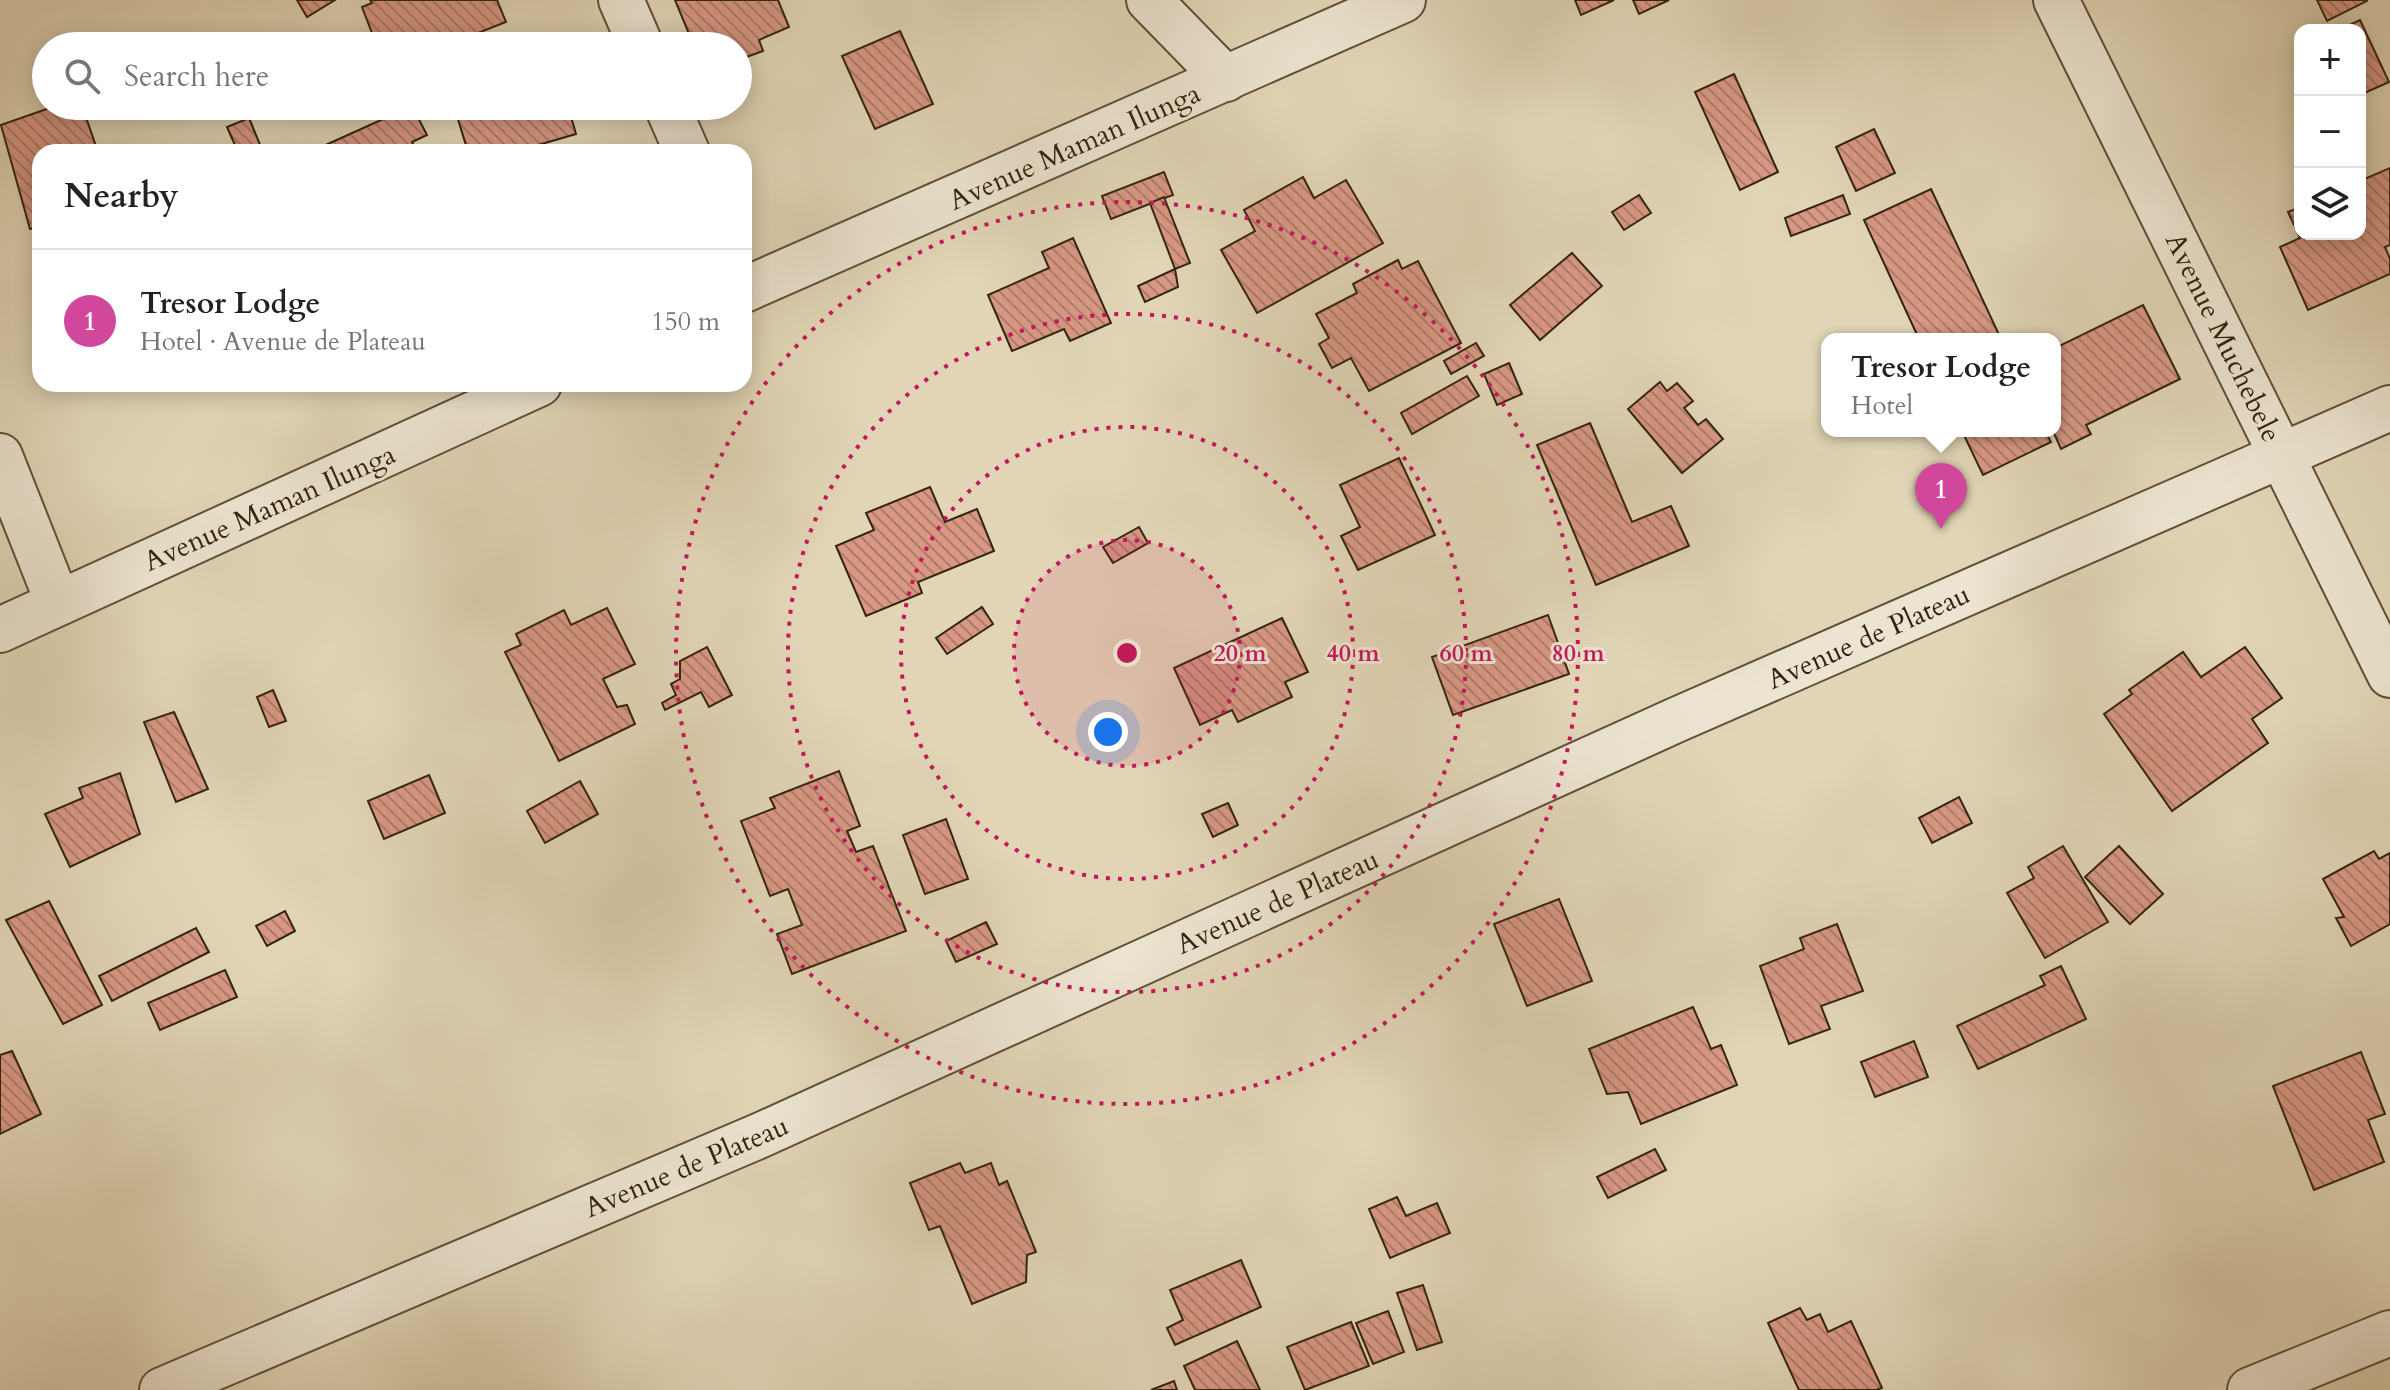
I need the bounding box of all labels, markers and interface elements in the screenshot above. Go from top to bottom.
map controls [2294,24,2366,240]
button: + [2294,24,2366,96]
search box [32,32,752,120]
icon: search [60,54,104,98]
text: Search here [124,56,269,97]
street label: Avenue Maman Ilunga [943,74,1206,220]
button: − [2294,96,2366,168]
button: layers [2294,168,2366,240]
text: Nearby [64,173,179,219]
street label: Avenue Muchebele [2156,226,2290,448]
text: Tresor Lodge [140,283,320,324]
text: 1 [83,304,97,339]
text: 150 m [651,304,720,339]
text: Hotel · Avenue de Plateau [140,324,426,359]
popup [1821,333,2061,437]
text: Tresor Lodge [1851,347,2031,388]
text: Hotel [1851,388,1913,423]
street label: Avenue Maman Ilunga [138,435,401,581]
pin: 1 [1915,463,1967,529]
street label: Avenue de Plateau [1761,575,1976,699]
text: 20 m [1213,637,1267,670]
text: 40 m [1326,637,1380,670]
text: 60 m [1439,637,1493,670]
text: 80 m [1551,637,1605,670]
centre of rings [1113,639,1141,667]
your location [1088,712,1128,752]
street label: Avenue de Plateau [1170,840,1385,964]
street label: Avenue de Plateau [579,1107,794,1227]

